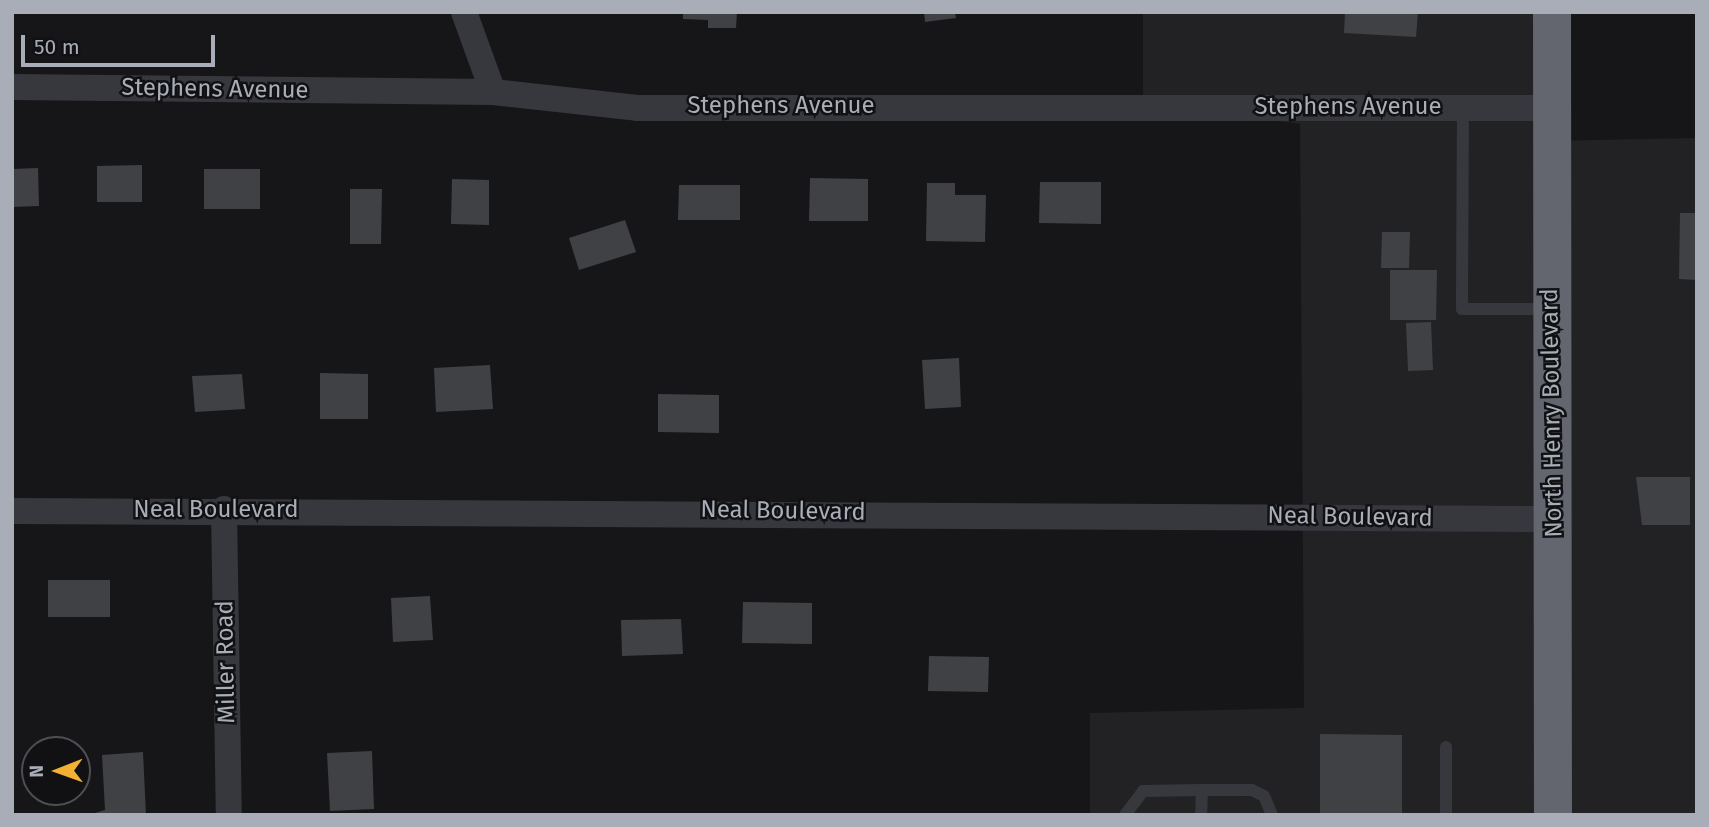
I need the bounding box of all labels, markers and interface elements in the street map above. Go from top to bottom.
scale bar [24,21,219,65]
text: 50 m [34,34,80,60]
street label: Stephens Avenue [121,73,309,105]
street label: Stephens Avenue [687,92,875,120]
street label: Stephens Avenue [1254,93,1442,121]
street label: North Henry Boulevard [1535,288,1569,538]
street label: Neal Boulevard [700,495,866,527]
street label: Neal Boulevard [133,496,299,524]
street label: Neal Boulevard [1267,501,1433,533]
street label: Miller Road [211,600,241,724]
north arrow [21,736,91,806]
text: N [25,765,48,778]

